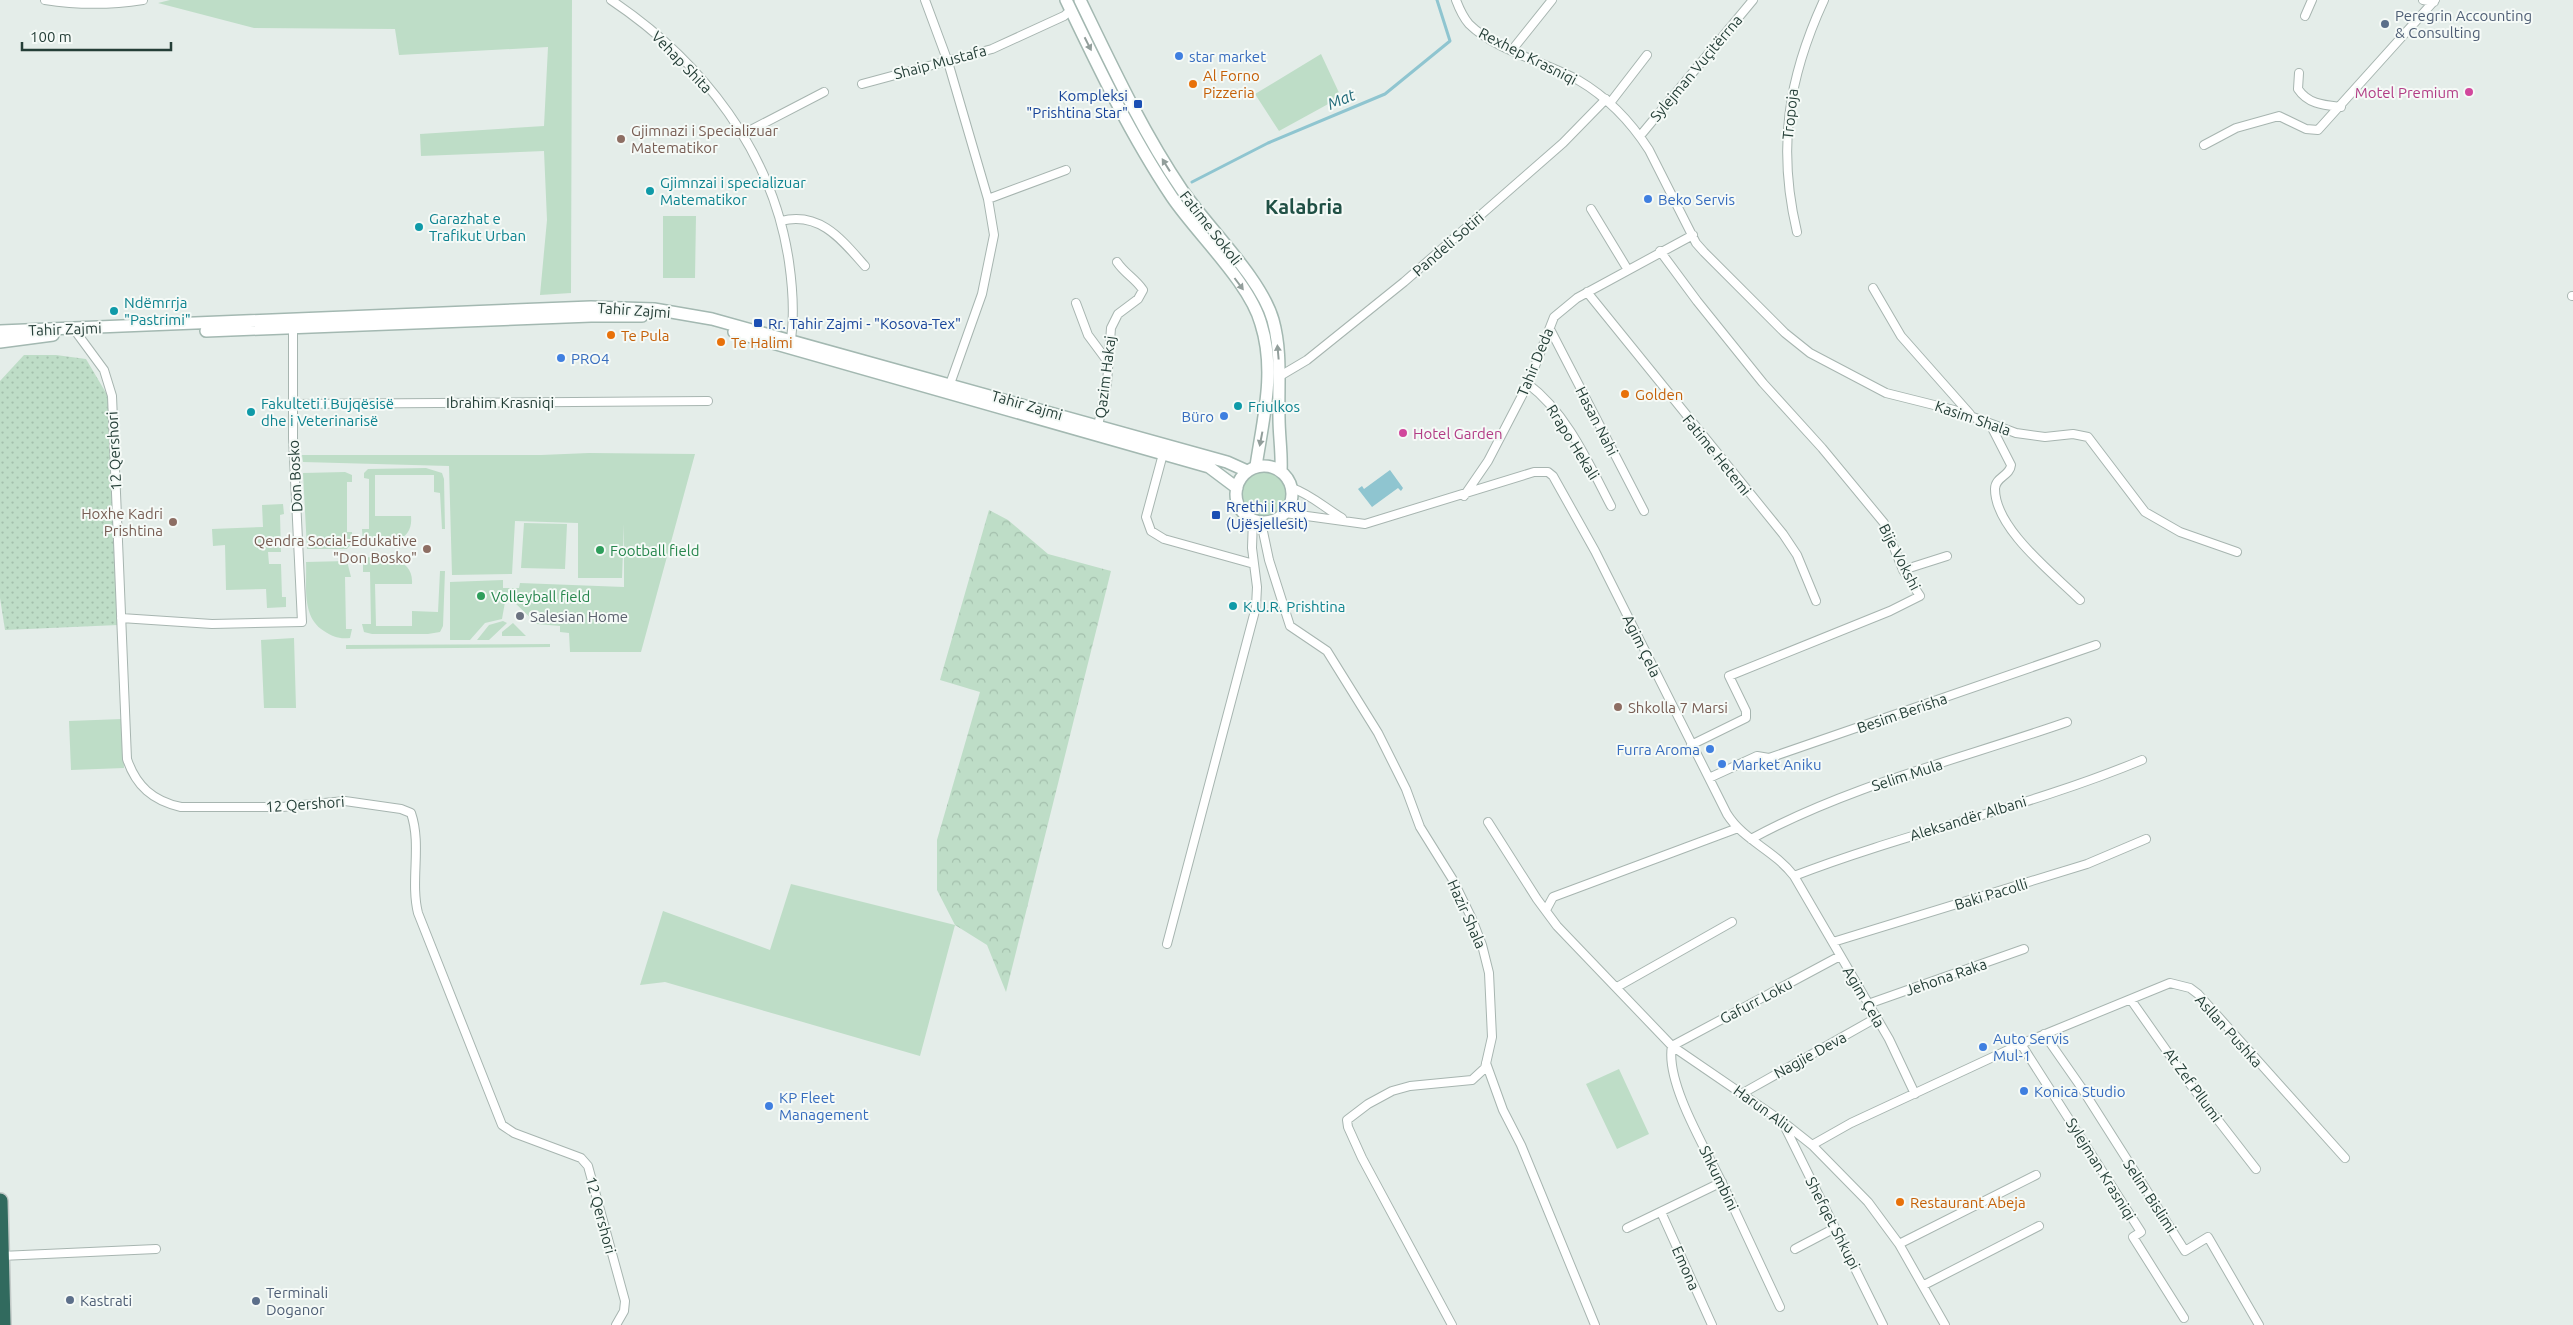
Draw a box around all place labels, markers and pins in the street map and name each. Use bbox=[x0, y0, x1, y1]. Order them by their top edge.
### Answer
place label: Peregrin Accounting & Consulting bbox=[2395, 7, 2532, 41]
marker: Peregrin Accounting & Consulting bbox=[2379, 18, 2391, 30]
place label: star market bbox=[1189, 48, 1266, 65]
marker: star market bbox=[1173, 50, 1185, 62]
place label: Al Forno Pizzeria bbox=[1203, 67, 1260, 101]
marker: Al Forno Pizzeria bbox=[1187, 78, 1199, 90]
place label: Motel Premium bbox=[2355, 84, 2459, 101]
marker: Motel Premium bbox=[2463, 86, 2475, 98]
place label: Kompleksi "Prishtina Star" bbox=[1026, 87, 1128, 121]
marker: Kompleksi "Prishtina Star" bbox=[1132, 98, 1144, 110]
place label: Gjimnazi i Specializuar Matematikor bbox=[631, 122, 779, 156]
marker: Gjimnazi i Specializuar Matematikor bbox=[615, 133, 627, 145]
place label: Gjimnzai i specializuar Matematikor bbox=[660, 174, 806, 208]
marker: Gjimnzai i specializuar Matematikor bbox=[644, 185, 656, 197]
place label: Beko Servis bbox=[1658, 191, 1735, 208]
marker: Beko Servis bbox=[1642, 193, 1654, 205]
place label: Garazhat e Trafikut Urban bbox=[429, 210, 526, 244]
marker: Garazhat e Trafikut Urban bbox=[413, 221, 425, 233]
place label: Ndëmrrja "Pastrimi" bbox=[124, 294, 191, 328]
marker: Ndëmrrja "Pastrimi" bbox=[108, 305, 120, 317]
place label: Rr. Tahir Zajmi - "Kosova-Tex" bbox=[768, 315, 961, 332]
marker: Rr. Tahir Zajmi - "Kosova-Tex" bbox=[752, 317, 764, 329]
place label: Te Pula bbox=[621, 327, 670, 344]
marker: Te Pula bbox=[605, 329, 617, 341]
place label: Te Halimi bbox=[731, 334, 793, 351]
marker: Te Halimi bbox=[715, 336, 727, 348]
place label: PRO4 bbox=[571, 350, 609, 367]
marker: PRO4 bbox=[555, 352, 567, 364]
place label: Golden bbox=[1635, 386, 1683, 403]
marker: Golden bbox=[1619, 388, 1631, 400]
place label: Fakulteti i Bujqësisë dhe i Veterinarisë bbox=[261, 395, 394, 429]
place label: Friulkos bbox=[1248, 398, 1300, 415]
marker: Friulkos bbox=[1232, 400, 1244, 412]
marker: Fakulteti i Bujqësisë dhe i Veterinarisë bbox=[245, 406, 257, 418]
place label: Büro bbox=[1181, 408, 1214, 425]
marker: Büro bbox=[1218, 410, 1230, 422]
place label: Hotel Garden bbox=[1413, 425, 1503, 442]
marker: Hotel Garden bbox=[1397, 427, 1409, 439]
place label: Rrethi i KRU (Ujësjellesit) bbox=[1226, 498, 1308, 532]
place label: Hoxhe Kadri Prishtina bbox=[81, 505, 163, 539]
marker: Rrethi i KRU (Ujësjellesit) bbox=[1210, 509, 1222, 521]
marker: Hoxhe Kadri Prishtina bbox=[167, 516, 179, 528]
place label: Qendra Social-Edukative "Don Bosko" bbox=[254, 532, 417, 566]
place label: Football field bbox=[610, 542, 699, 559]
marker: Qendra Social-Edukative "Don Bosko" bbox=[421, 543, 433, 555]
marker: Football field bbox=[594, 544, 606, 556]
place label: Volleyball field bbox=[491, 588, 590, 605]
marker: Volleyball field bbox=[475, 590, 487, 602]
place label: K.U.R. Prishtina bbox=[1243, 598, 1345, 615]
marker: K.U.R. Prishtina bbox=[1227, 600, 1239, 612]
place label: Salesian Home bbox=[530, 608, 628, 625]
marker: Salesian Home bbox=[514, 610, 526, 622]
place label: Shkolla 7 Marsi bbox=[1628, 699, 1728, 716]
marker: Shkolla 7 Marsi bbox=[1612, 701, 1624, 713]
place label: Furra Aroma bbox=[1616, 741, 1700, 758]
marker: Furra Aroma bbox=[1704, 743, 1716, 755]
place label: Market Aniku bbox=[1732, 756, 1821, 773]
marker: Market Aniku bbox=[1716, 758, 1728, 770]
place label: Auto Servis Mul-1 bbox=[1993, 1030, 2069, 1064]
marker: Auto Servis Mul-1 bbox=[1977, 1041, 1989, 1053]
place label: Konica Studio bbox=[2034, 1083, 2126, 1100]
marker: Konica Studio bbox=[2018, 1085, 2030, 1097]
place label: KP Fleet Management bbox=[779, 1089, 869, 1123]
marker: KP Fleet Management bbox=[763, 1100, 775, 1112]
place label: Restaurant Abeja bbox=[1910, 1194, 2026, 1211]
marker: Restaurant Abeja bbox=[1894, 1196, 1906, 1208]
place label: Terminali Doganor bbox=[266, 1284, 328, 1318]
place label: Kastrati bbox=[80, 1292, 132, 1309]
marker: Kastrati bbox=[64, 1294, 76, 1306]
marker: Terminali Doganor bbox=[250, 1295, 262, 1307]

